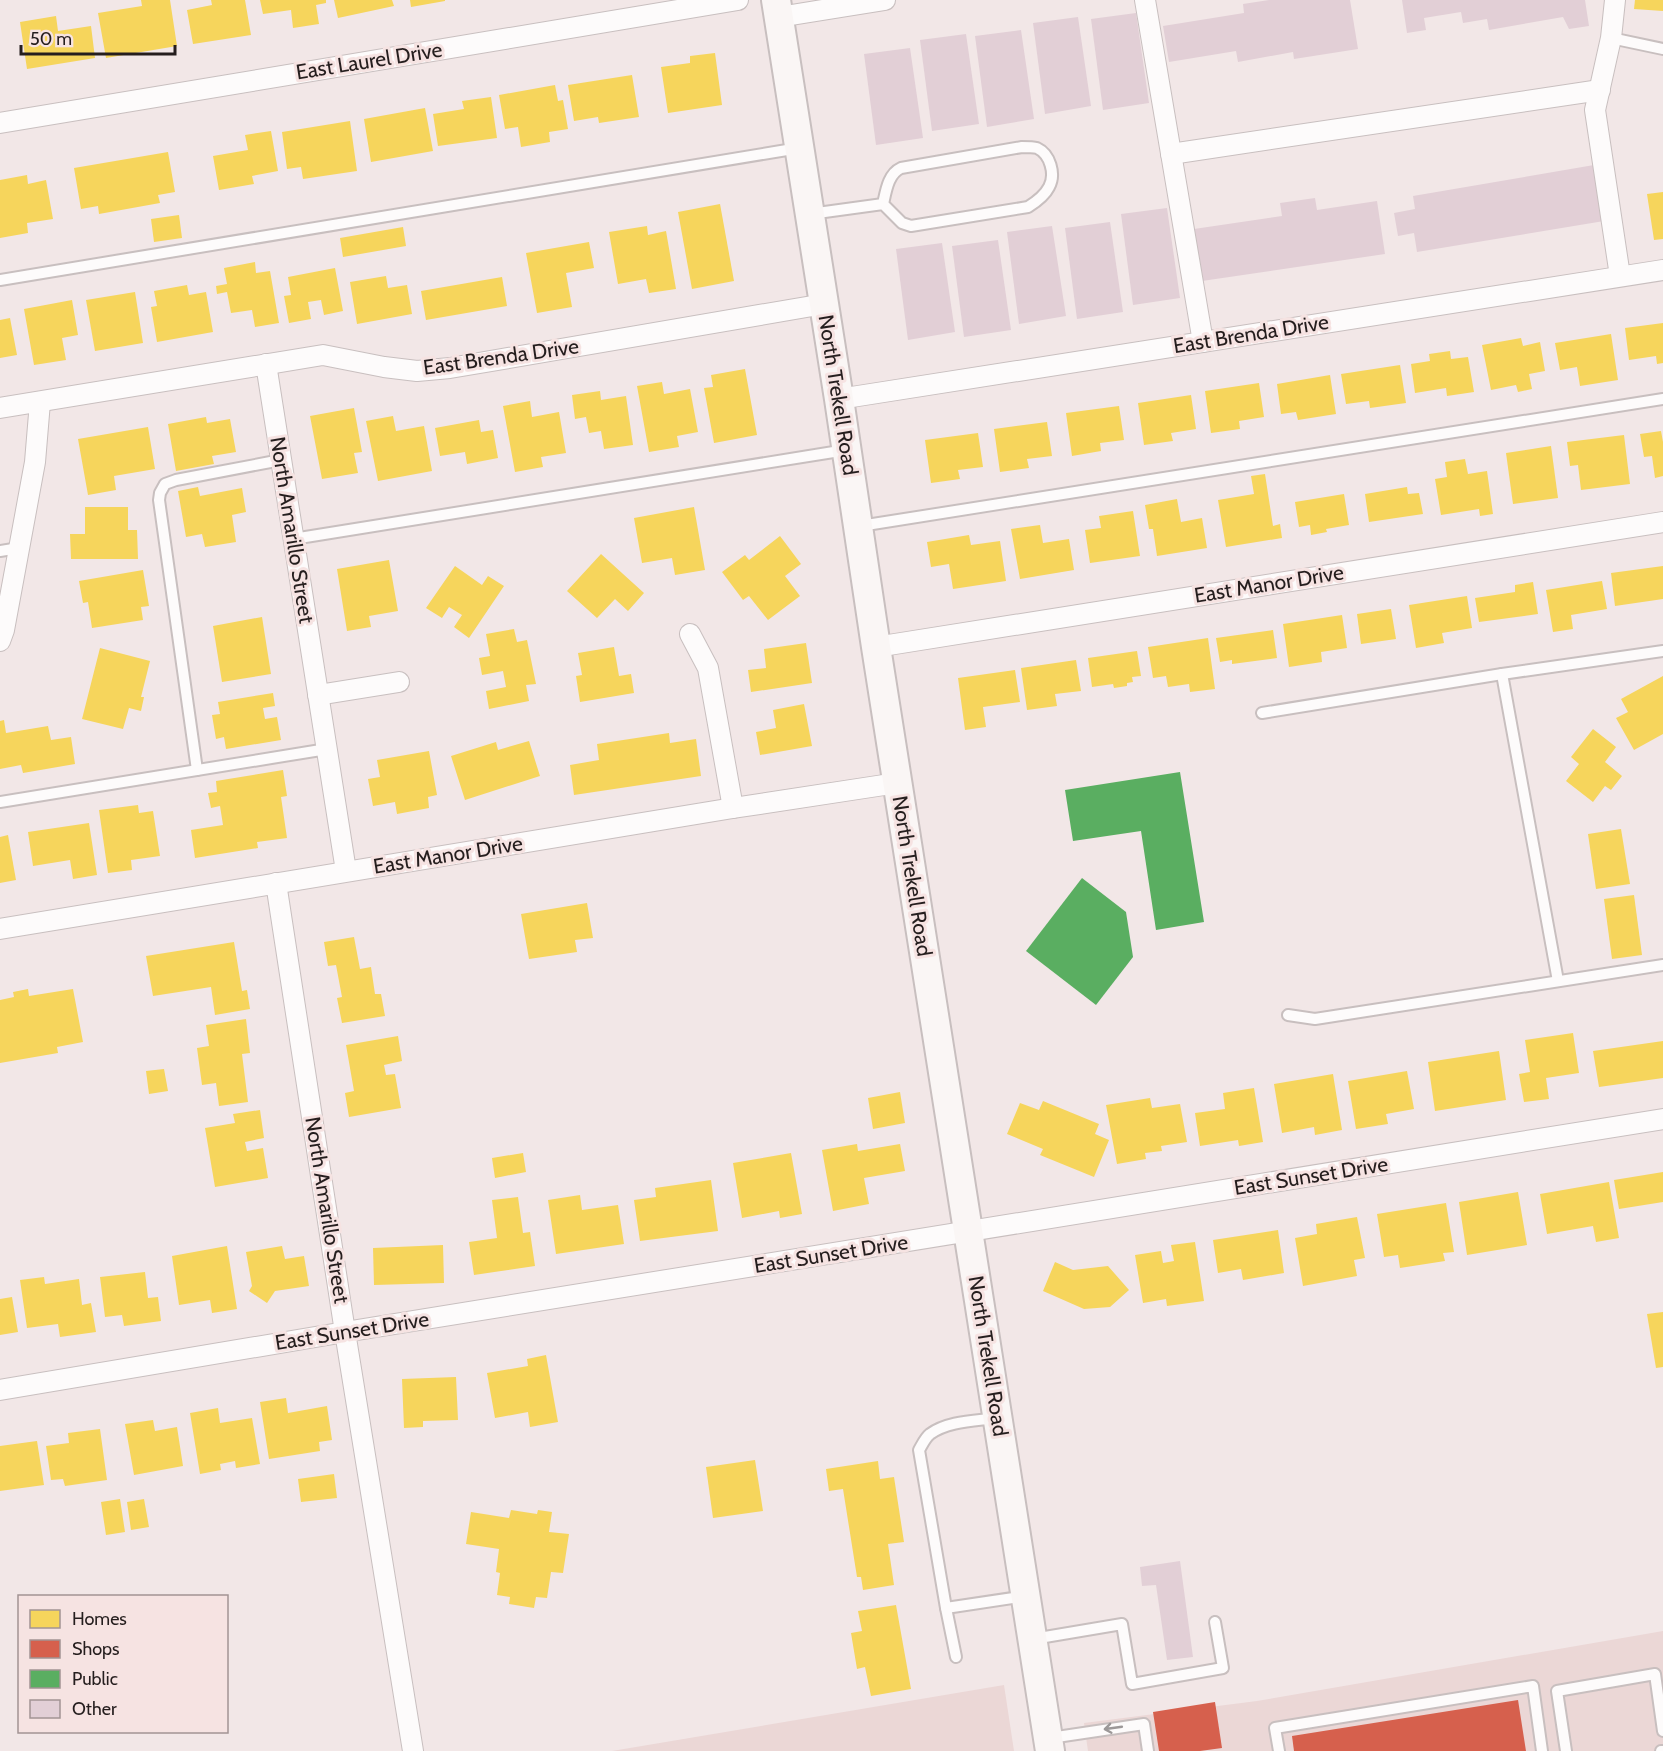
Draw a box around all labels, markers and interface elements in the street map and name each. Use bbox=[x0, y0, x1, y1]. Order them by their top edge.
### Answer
scale bar bbox=[21, 18, 176, 56]
text: 50 m bbox=[30, 28, 72, 50]
street label: East Laurel Drive bbox=[294, 37, 444, 84]
street label: East Brenda Drive bbox=[1171, 309, 1331, 358]
street label: North Trekell Road bbox=[813, 313, 864, 477]
street label: East Brenda Drive bbox=[421, 333, 581, 380]
street label: North Amarillo Street bbox=[265, 435, 320, 625]
street label: East Manor Drive bbox=[1192, 559, 1346, 608]
street label: North Trekell Road bbox=[887, 794, 938, 958]
street label: East Manor Drive bbox=[371, 830, 525, 879]
street label: North Amarillo Street bbox=[300, 1115, 355, 1305]
street label: East Sunset Drive bbox=[1232, 1151, 1390, 1200]
street label: East Sunset Drive bbox=[752, 1229, 910, 1278]
street label: North Trekell Road bbox=[963, 1274, 1014, 1438]
street label: East Sunset Drive bbox=[273, 1306, 431, 1355]
legend bbox=[18, 1595, 228, 1733]
text: Homes bbox=[72, 1608, 127, 1630]
text: Shops bbox=[72, 1638, 120, 1660]
text: Public bbox=[72, 1668, 118, 1690]
text: Other bbox=[72, 1698, 117, 1720]
one-way arrow bbox=[1104, 1723, 1123, 1734]

